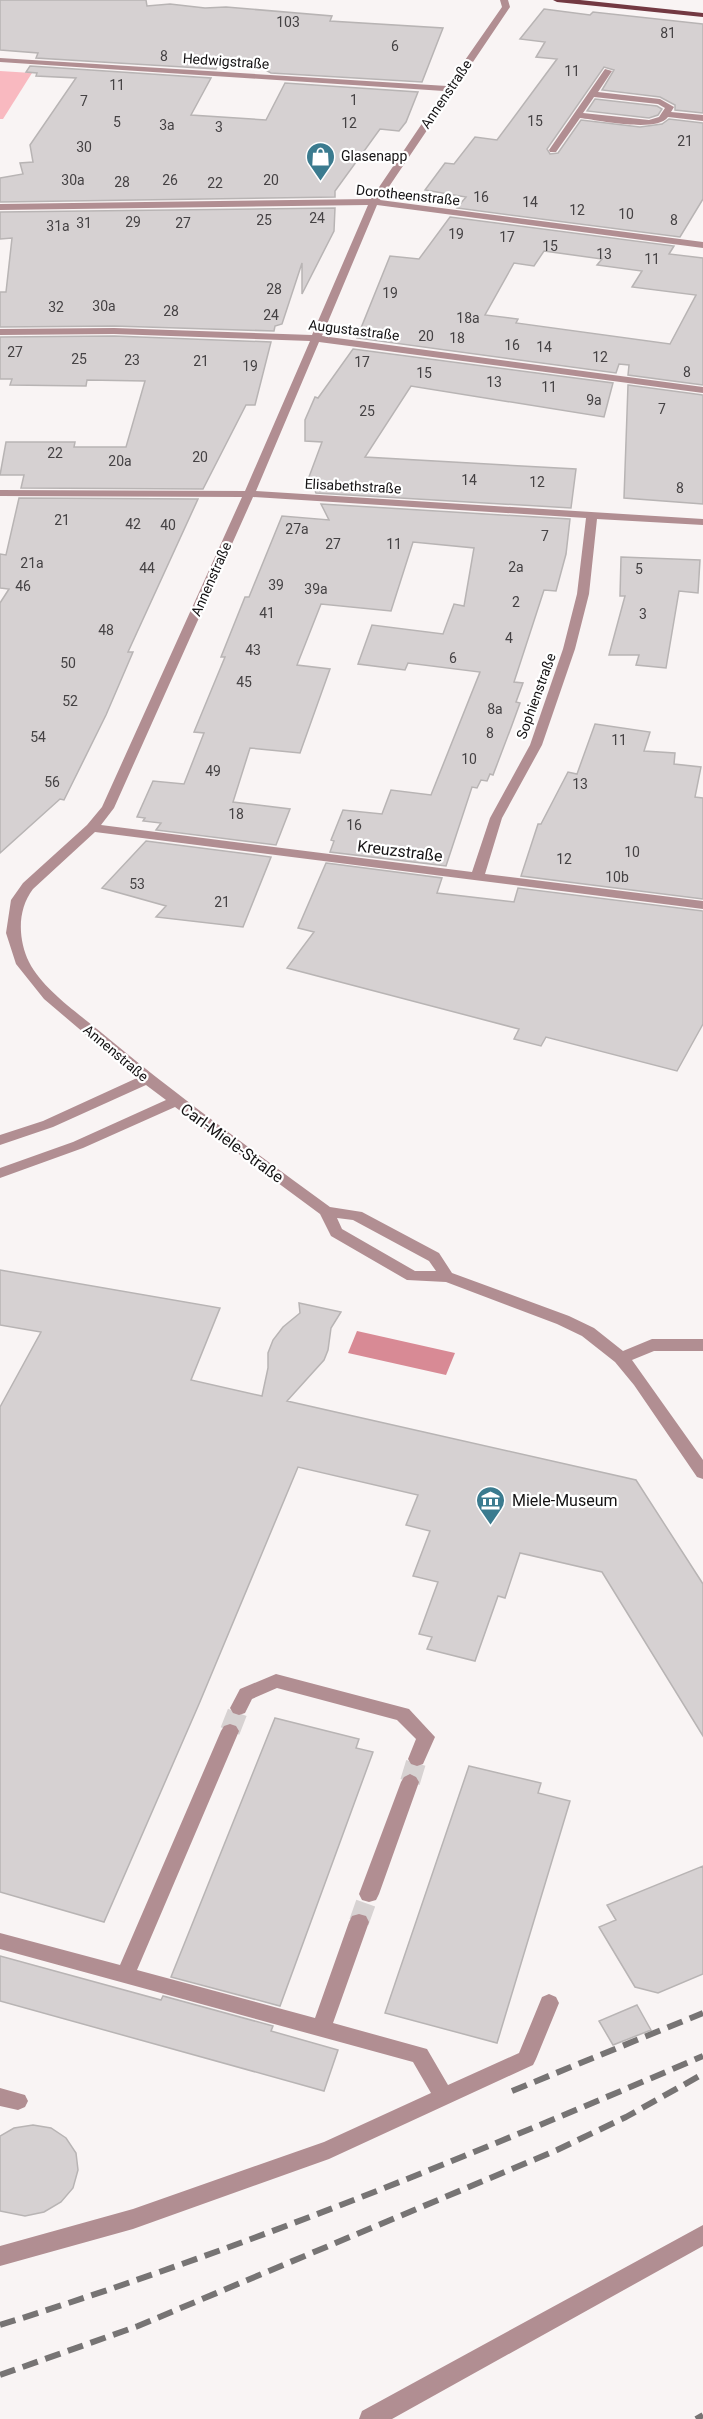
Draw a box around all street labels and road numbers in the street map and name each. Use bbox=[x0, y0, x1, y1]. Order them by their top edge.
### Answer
street label: Hedwigstraße bbox=[182, 50, 270, 72]
street label: Annenstraße bbox=[417, 57, 475, 131]
street label: Dorotheenstraße bbox=[355, 182, 461, 208]
street label: Augustastraße bbox=[308, 316, 400, 344]
street label: Elisabethstraße bbox=[304, 475, 402, 497]
street label: Annenstraße bbox=[188, 539, 234, 619]
street label: Sophienstraße bbox=[513, 651, 559, 741]
street label: Kreuzstraße bbox=[356, 836, 444, 866]
street label: Annenstraße bbox=[80, 1021, 152, 1085]
street label: Carl-Miele-Straße bbox=[177, 1099, 287, 1187]

